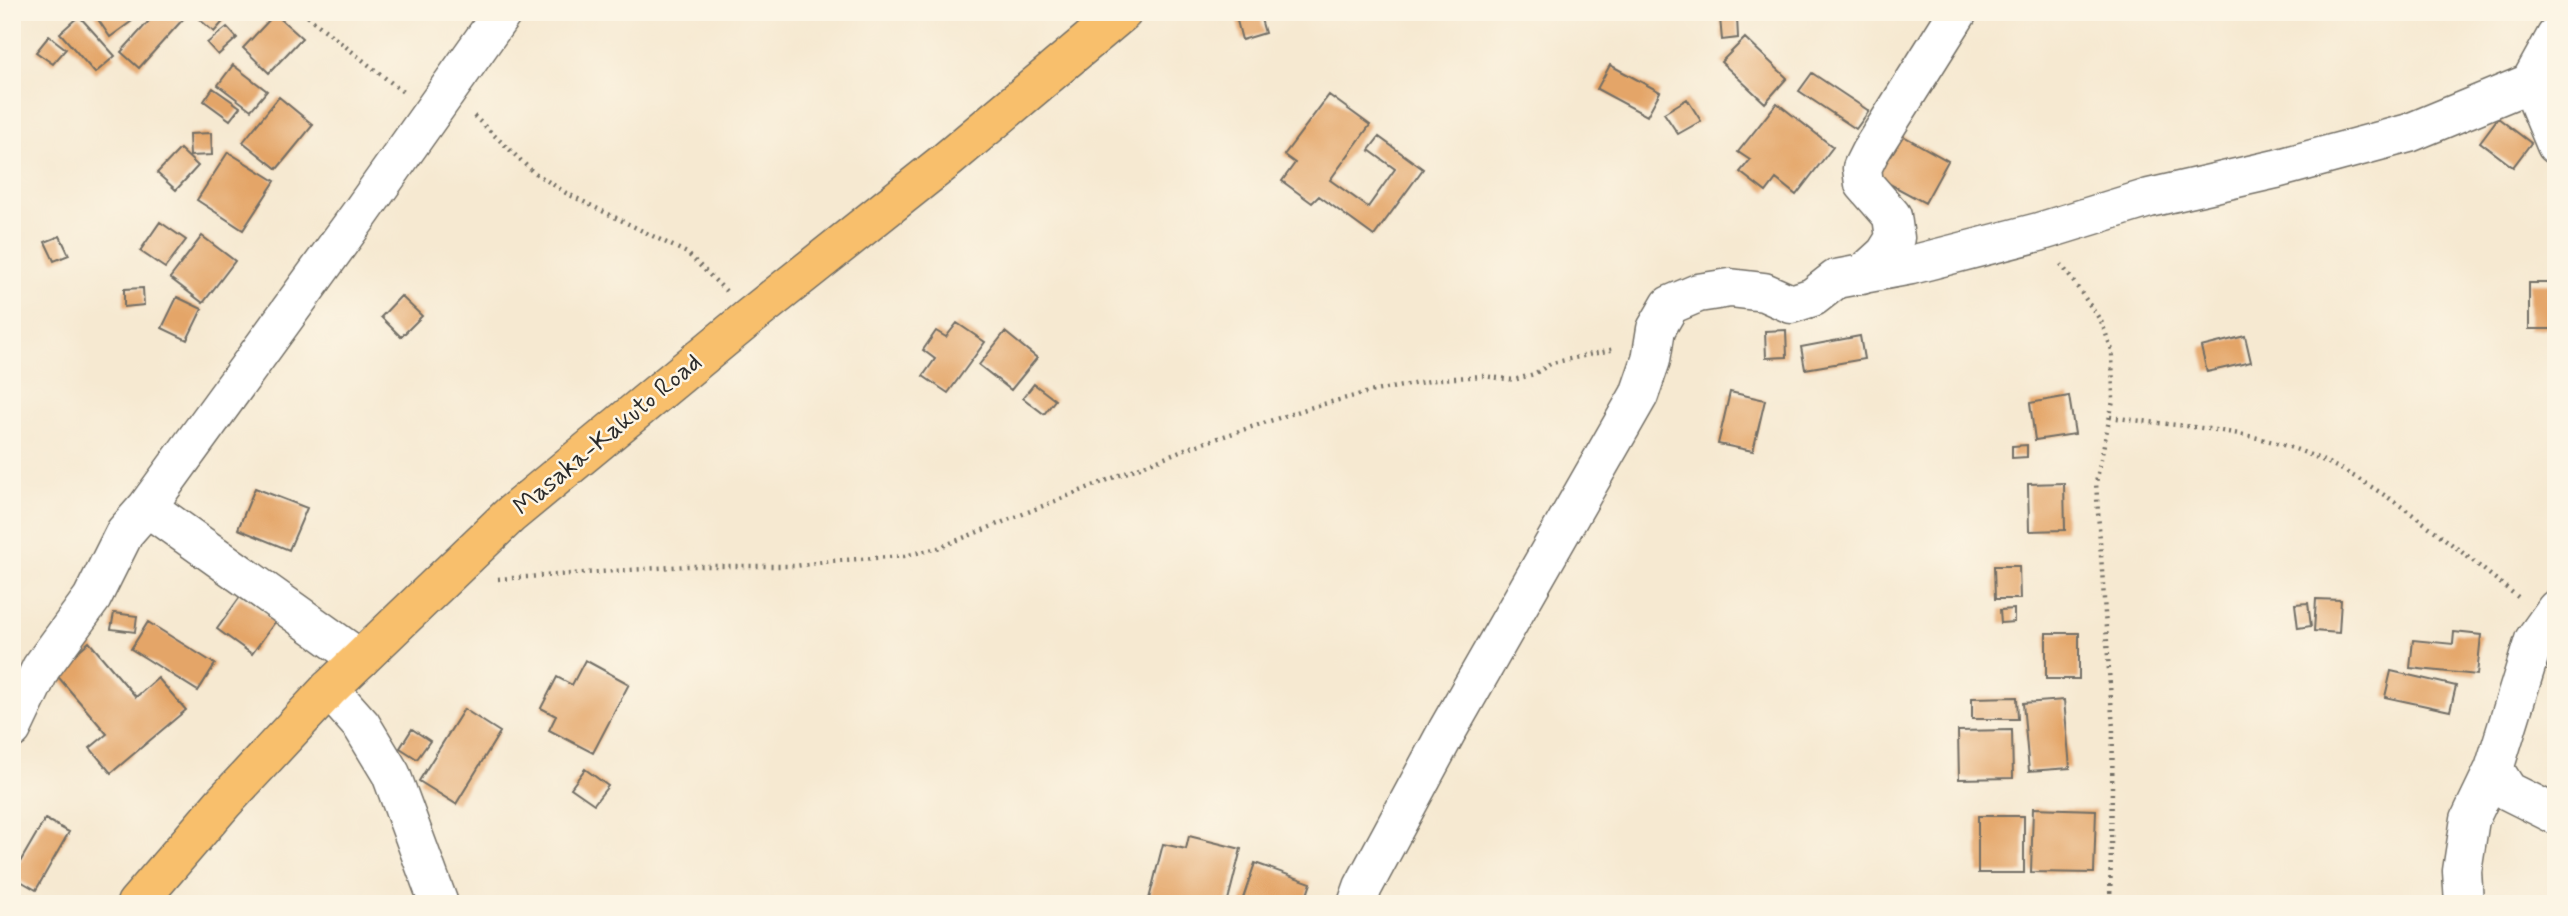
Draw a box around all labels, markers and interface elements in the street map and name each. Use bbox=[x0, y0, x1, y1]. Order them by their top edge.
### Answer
street label: Masaka-Kakuto Road bbox=[507, 346, 709, 524]

